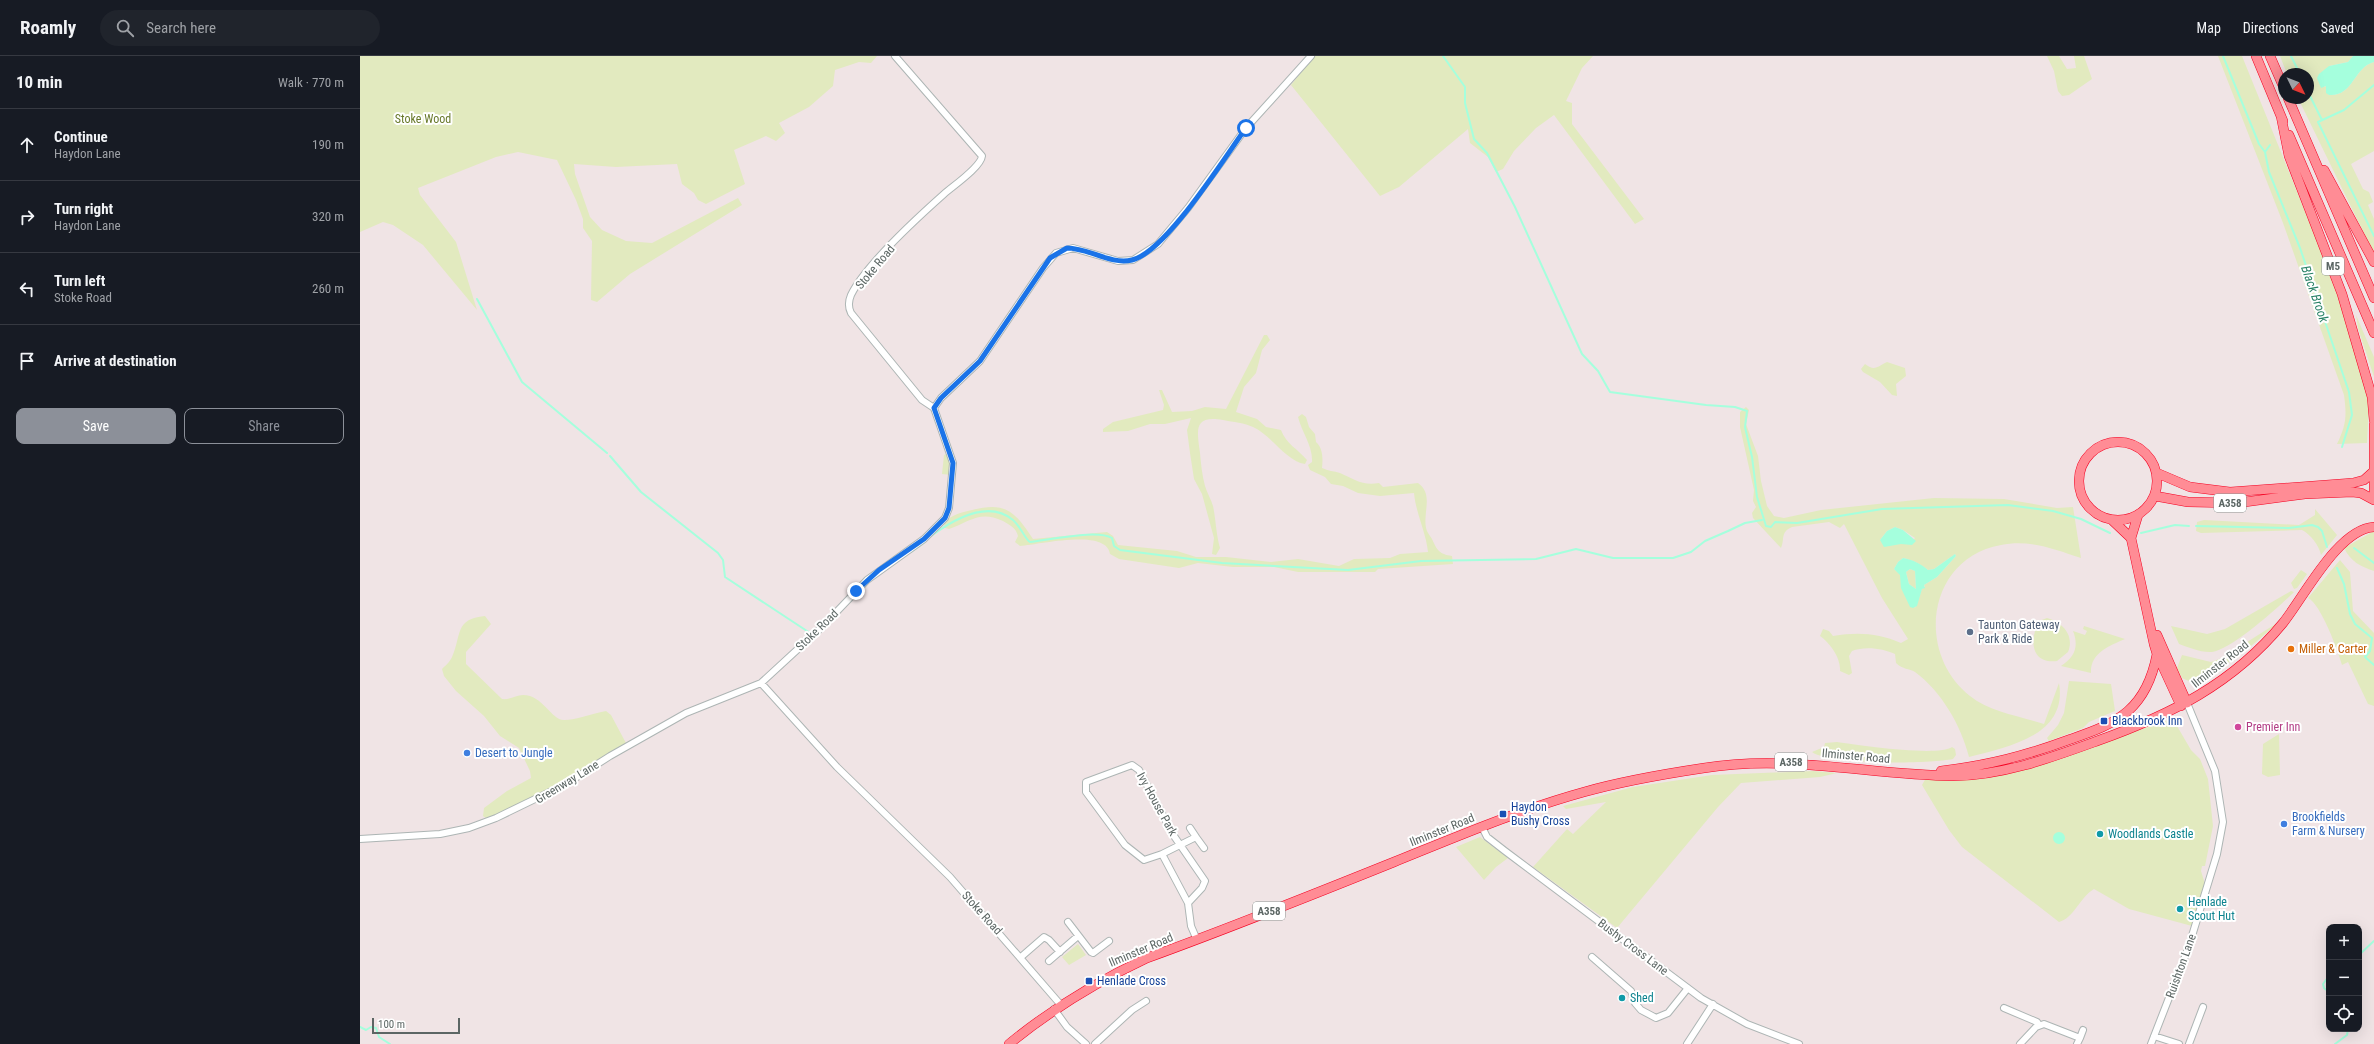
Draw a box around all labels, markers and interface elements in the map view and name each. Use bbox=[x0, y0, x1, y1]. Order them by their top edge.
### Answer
search box bbox=[100, 10, 380, 46]
text: Roamly bbox=[20, 16, 76, 39]
icon: search bbox=[114, 17, 136, 39]
text: Search here bbox=[146, 19, 216, 37]
text: Map bbox=[2197, 20, 2221, 36]
text: Directions bbox=[2243, 20, 2299, 36]
text: Saved bbox=[2321, 20, 2354, 36]
north arrow bbox=[2278, 68, 2314, 104]
text: 10 min bbox=[16, 72, 62, 92]
text: Walk · 770 m bbox=[278, 75, 344, 90]
park label: Stoke Wood bbox=[395, 112, 451, 126]
route start bbox=[1237, 119, 1255, 137]
text: Continue bbox=[54, 128, 108, 146]
icon: ahead bbox=[16, 134, 38, 156]
text: 190 m bbox=[312, 137, 344, 152]
text: Haydon Lane bbox=[54, 146, 121, 161]
text: Turn right bbox=[54, 200, 113, 218]
icon: right bbox=[16, 206, 38, 228]
text: 320 m bbox=[312, 209, 344, 224]
text: Haydon Lane bbox=[54, 218, 121, 233]
street label: Stoke Road bbox=[852, 242, 898, 292]
road number: M5 bbox=[2322, 257, 2344, 275]
water label: Black Brook bbox=[2298, 264, 2332, 325]
text: Turn left bbox=[54, 272, 105, 290]
icon: left bbox=[16, 278, 38, 300]
text: 260 m bbox=[312, 281, 344, 296]
text: Stoke Road bbox=[54, 290, 112, 305]
icon: arrive bbox=[16, 350, 38, 372]
text: Arrive at destination bbox=[54, 352, 177, 370]
button: Save bbox=[16, 408, 176, 444]
button: Share bbox=[184, 408, 344, 444]
road number: A358 bbox=[2214, 494, 2246, 512]
route end bbox=[847, 582, 865, 600]
street label: Stoke Road bbox=[793, 606, 841, 654]
place label: Taunton Gateway Park & Ride bbox=[1978, 618, 2059, 646]
marker: Taunton Gateway Park & Ride bbox=[1965, 627, 1975, 637]
street label: Ilminster Road bbox=[2189, 637, 2251, 691]
place label: Miller & Carter bbox=[2299, 642, 2367, 656]
marker: Miller & Carter bbox=[2286, 644, 2296, 654]
place label: Blackbrook Inn bbox=[2112, 714, 2182, 728]
marker: Blackbrook Inn bbox=[2099, 716, 2109, 726]
place label: Premier Inn bbox=[2246, 720, 2300, 734]
marker: Premier Inn bbox=[2233, 722, 2243, 732]
place label: Desert to Jungle bbox=[475, 746, 553, 760]
street label: Ilminster Road bbox=[1821, 746, 1891, 766]
marker: Desert to Jungle bbox=[462, 748, 472, 758]
road number: A358 bbox=[1775, 753, 1807, 771]
street label: Greenway Lane bbox=[533, 757, 602, 806]
street label: Ivy House Park bbox=[1134, 770, 1180, 839]
place label: Haydon Bushy Cross bbox=[1511, 800, 1570, 828]
marker: Haydon Bushy Cross bbox=[1498, 809, 1508, 819]
place label: Brookfields Farm & Nursery bbox=[2292, 810, 2365, 838]
street label: Ilminster Road bbox=[1408, 811, 1476, 849]
marker: Brookfields Farm & Nursery bbox=[2279, 819, 2289, 829]
place label: Woodlands Castle bbox=[2108, 827, 2194, 841]
marker: Woodlands Castle bbox=[2095, 829, 2105, 839]
street label: Stoke Road bbox=[959, 888, 1005, 938]
place label: Henlade Scout Hut bbox=[2188, 895, 2235, 923]
road number: A358 bbox=[1253, 902, 1285, 920]
marker: Henlade Scout Hut bbox=[2175, 904, 2185, 914]
street label: Bushy Cross Lane bbox=[1595, 916, 1671, 978]
map controls bbox=[2326, 924, 2362, 1032]
button: + bbox=[2326, 924, 2362, 960]
street label: Ilminster Road bbox=[1107, 930, 1175, 970]
street label: Ruishton Lane bbox=[2163, 932, 2199, 1000]
button: − bbox=[2326, 960, 2362, 996]
place label: Henlade Cross bbox=[1097, 974, 1166, 988]
marker: Henlade Cross bbox=[1084, 976, 1094, 986]
place label: Shed bbox=[1630, 991, 1654, 1005]
marker: Shed bbox=[1617, 993, 1627, 1003]
button: locate bbox=[2326, 996, 2362, 1032]
scale bar bbox=[372, 1016, 460, 1035]
text: 100 m bbox=[378, 1018, 405, 1031]

